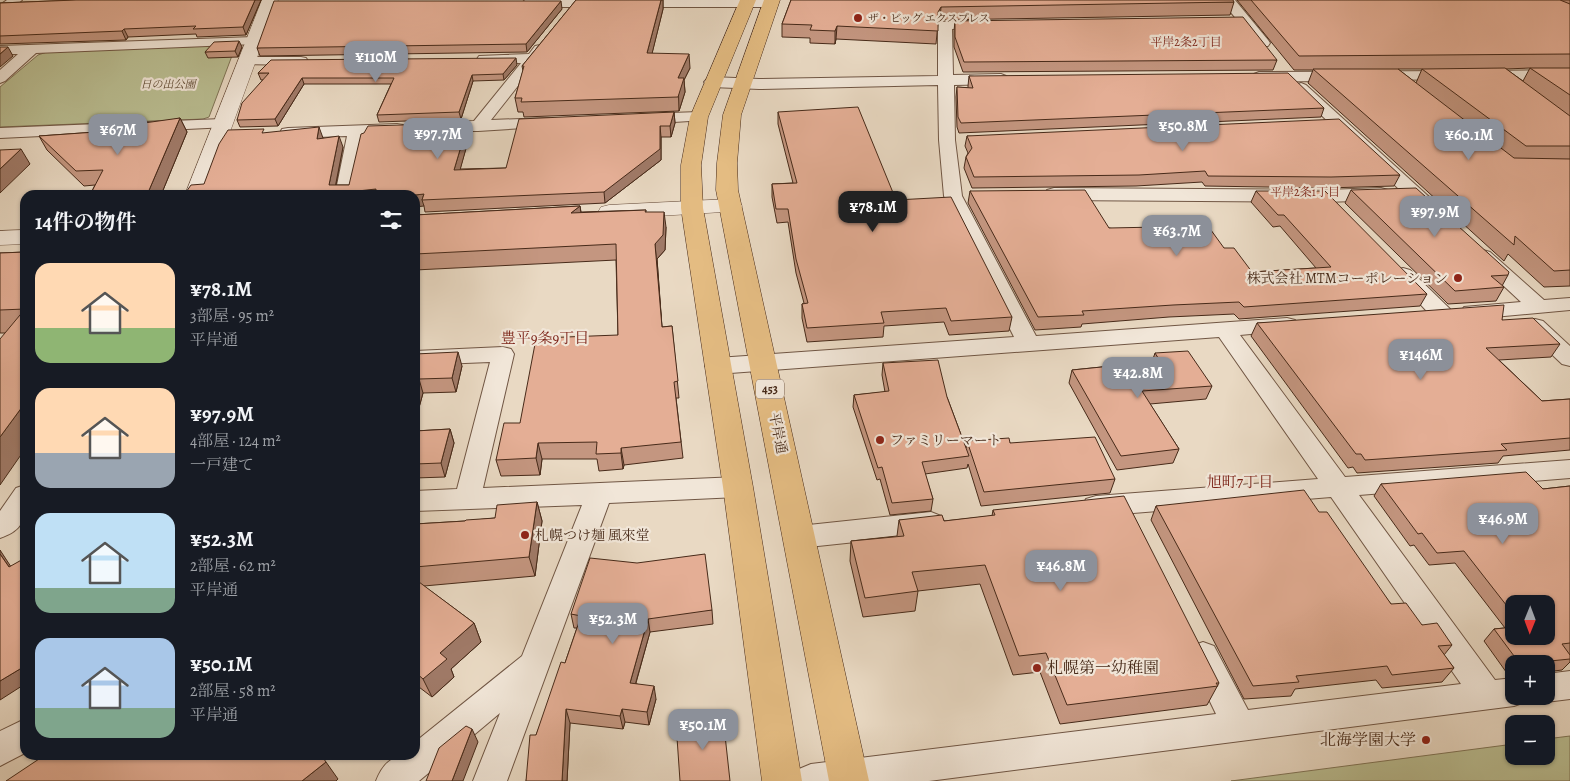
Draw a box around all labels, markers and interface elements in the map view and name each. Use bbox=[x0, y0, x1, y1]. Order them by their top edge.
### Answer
place label: ザ・ビッグ エクスプレス bbox=[868, 11, 990, 26]
marker: ザ・ビッグ エクスプレス bbox=[852, 12, 864, 24]
district label: 平岸2条2丁目 bbox=[1150, 34, 1222, 50]
pin: ¥110M bbox=[341, 41, 411, 83]
text: ¥110M bbox=[355, 46, 397, 68]
park label: 日の出公園 bbox=[141, 77, 197, 92]
pin: ¥50.8M bbox=[1142, 110, 1224, 152]
pin: ¥67M bbox=[88, 114, 148, 156]
text: ¥50.8M bbox=[1158, 115, 1208, 137]
pin: ¥97.7M bbox=[397, 118, 479, 160]
text: ¥67M bbox=[100, 119, 136, 141]
pin: ¥60.1M bbox=[1428, 119, 1510, 161]
text: ¥97.7M bbox=[414, 123, 462, 145]
text: ¥60.1M bbox=[1445, 124, 1493, 146]
district label: 平岸2条1丁目 bbox=[1270, 184, 1340, 200]
pin: ¥78.1M bbox=[832, 190, 914, 233]
text: ¥78.1M bbox=[849, 196, 897, 218]
pin: ¥97.9M bbox=[1394, 196, 1476, 238]
text: ¥97.9M bbox=[1411, 201, 1459, 223]
icon: filters bbox=[377, 206, 405, 234]
text: 14件の物件 bbox=[35, 208, 136, 236]
pin: ¥63.7M bbox=[1136, 214, 1218, 257]
text: ¥63.7M bbox=[1153, 220, 1201, 242]
place label: 株式会社 MTMコーポレーション bbox=[1247, 269, 1448, 288]
marker: 株式会社 MTMコーポレーション bbox=[1452, 272, 1464, 284]
text: ¥78.1M bbox=[190, 275, 252, 303]
icon: home bbox=[75, 283, 135, 343]
text: 3部屋 · 95 m² bbox=[190, 305, 274, 327]
district label: 豊平9条9丁目 bbox=[501, 328, 589, 348]
text: 平岸通 bbox=[190, 329, 238, 351]
pin: ¥146M bbox=[1386, 338, 1456, 381]
text: ¥146M bbox=[1399, 344, 1443, 366]
pin: ¥42.8M bbox=[1097, 356, 1179, 399]
text: ¥42.8M bbox=[1113, 362, 1163, 384]
road number: 453 bbox=[756, 379, 784, 398]
text: ¥97.9M bbox=[190, 400, 254, 428]
icon: home bbox=[75, 408, 135, 468]
street label: 平岸通 bbox=[765, 411, 791, 455]
text: 4部屋 · 124 m² bbox=[190, 430, 281, 452]
place label: ファミリーマート bbox=[890, 431, 1002, 450]
marker: ファミリーマート bbox=[874, 434, 886, 446]
text: 一戸建て bbox=[190, 454, 254, 476]
district label: 旭町7丁目 bbox=[1207, 472, 1273, 492]
pin: ¥46.9M bbox=[1462, 502, 1544, 545]
text: ¥46.9M bbox=[1478, 508, 1528, 530]
text: ¥52.3M bbox=[190, 525, 254, 553]
place label: 札幌つけ麺 風來堂 bbox=[535, 526, 650, 545]
marker: 札幌つけ麺 風來堂 bbox=[519, 529, 531, 541]
icon: home bbox=[75, 533, 135, 593]
pin: ¥46.8M bbox=[1020, 550, 1102, 592]
text: 2部屋 · 62 m² bbox=[190, 555, 276, 577]
text: ¥46.8M bbox=[1036, 555, 1086, 577]
text: 平岸通 bbox=[190, 579, 238, 601]
north arrow bbox=[1505, 595, 1555, 645]
map controls bbox=[1505, 595, 1555, 765]
pin: ¥52.3M bbox=[572, 602, 654, 645]
text: ¥52.3M bbox=[589, 608, 637, 630]
text: ¥50.1M bbox=[190, 650, 253, 678]
button: + bbox=[1505, 655, 1555, 705]
place label: 札幌第一幼稚園 bbox=[1047, 657, 1159, 679]
icon: home bbox=[75, 658, 135, 718]
marker: 札幌第一幼稚園 bbox=[1031, 662, 1043, 674]
text: 2部屋 · 58 m² bbox=[190, 680, 276, 702]
text: 平岸通 bbox=[190, 704, 238, 726]
pin: ¥50.1M bbox=[662, 708, 744, 751]
text: ¥50.1M bbox=[679, 714, 727, 736]
button: − bbox=[1505, 715, 1555, 765]
place label: 北海学園大学 bbox=[1320, 729, 1416, 751]
marker: 北海学園大学 bbox=[1420, 734, 1432, 746]

